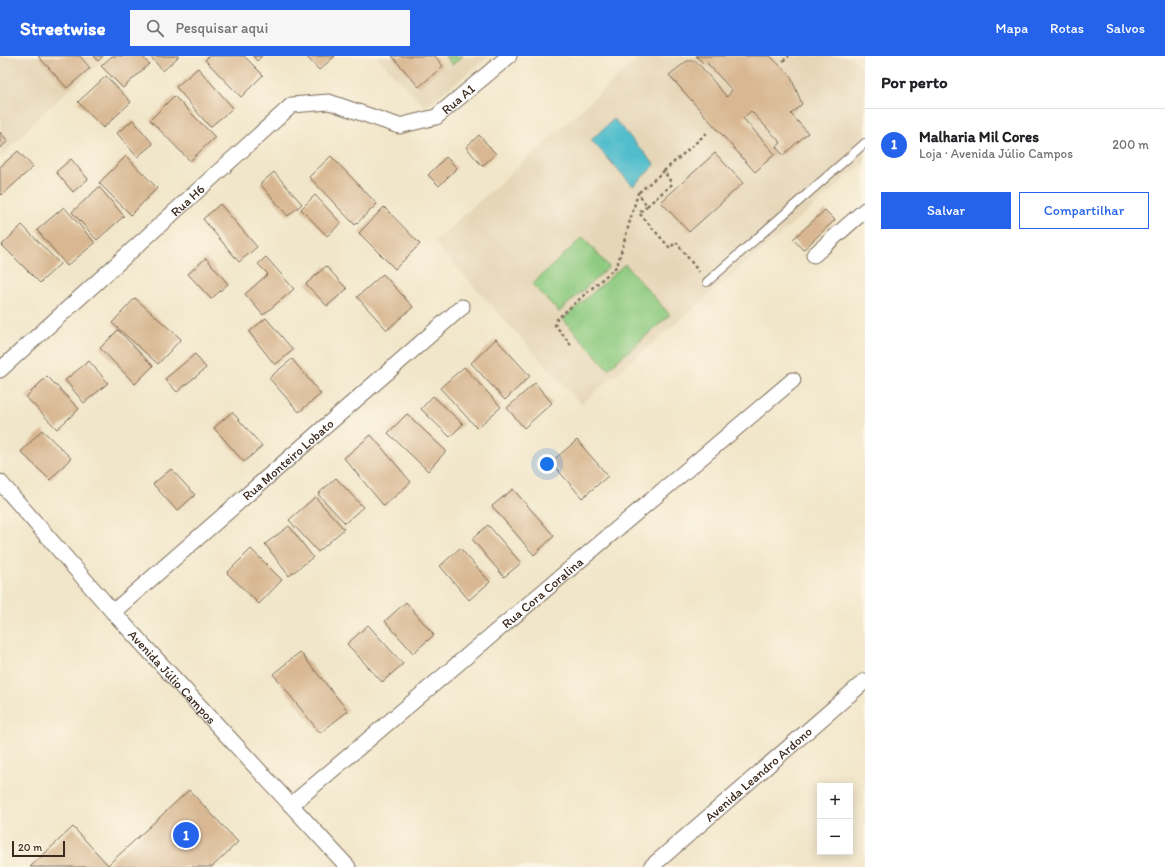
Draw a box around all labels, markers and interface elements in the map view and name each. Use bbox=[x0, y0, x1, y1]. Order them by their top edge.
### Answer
search box bbox=[130, 10, 410, 46]
text: Streetwise bbox=[20, 17, 106, 40]
icon: search bbox=[144, 17, 166, 39]
text: Pesquisar aqui bbox=[176, 19, 268, 37]
text: Mapa bbox=[996, 20, 1028, 37]
text: Rotas bbox=[1050, 20, 1084, 37]
text: Salvos bbox=[1106, 20, 1145, 37]
text: Por perto bbox=[881, 72, 948, 92]
street label: Rua A1 bbox=[438, 81, 478, 117]
text: Malharia Mil Cores bbox=[919, 128, 1039, 146]
text: 1 bbox=[891, 137, 897, 152]
text: 200 m bbox=[1112, 137, 1149, 152]
text: Loja · Avenida Júlio Campos bbox=[919, 146, 1073, 161]
street label: Rua H6 bbox=[168, 181, 208, 219]
button: Salvar bbox=[881, 192, 1011, 229]
button: Compartilhar bbox=[1019, 192, 1149, 229]
street label: Rua Monteiro Lobato bbox=[239, 416, 337, 503]
your location bbox=[537, 454, 557, 474]
street label: Rua Cora Coralina bbox=[499, 554, 587, 631]
street label: Avenida Júlio Campos bbox=[125, 627, 219, 727]
street label: Avenida Leandro Ardono bbox=[702, 723, 815, 825]
map controls bbox=[817, 783, 853, 855]
button: + bbox=[817, 783, 853, 819]
button: − bbox=[817, 819, 853, 855]
pin: 1 bbox=[173, 820, 199, 850]
scale bar bbox=[12, 839, 65, 858]
text: 20 m bbox=[18, 841, 42, 854]

